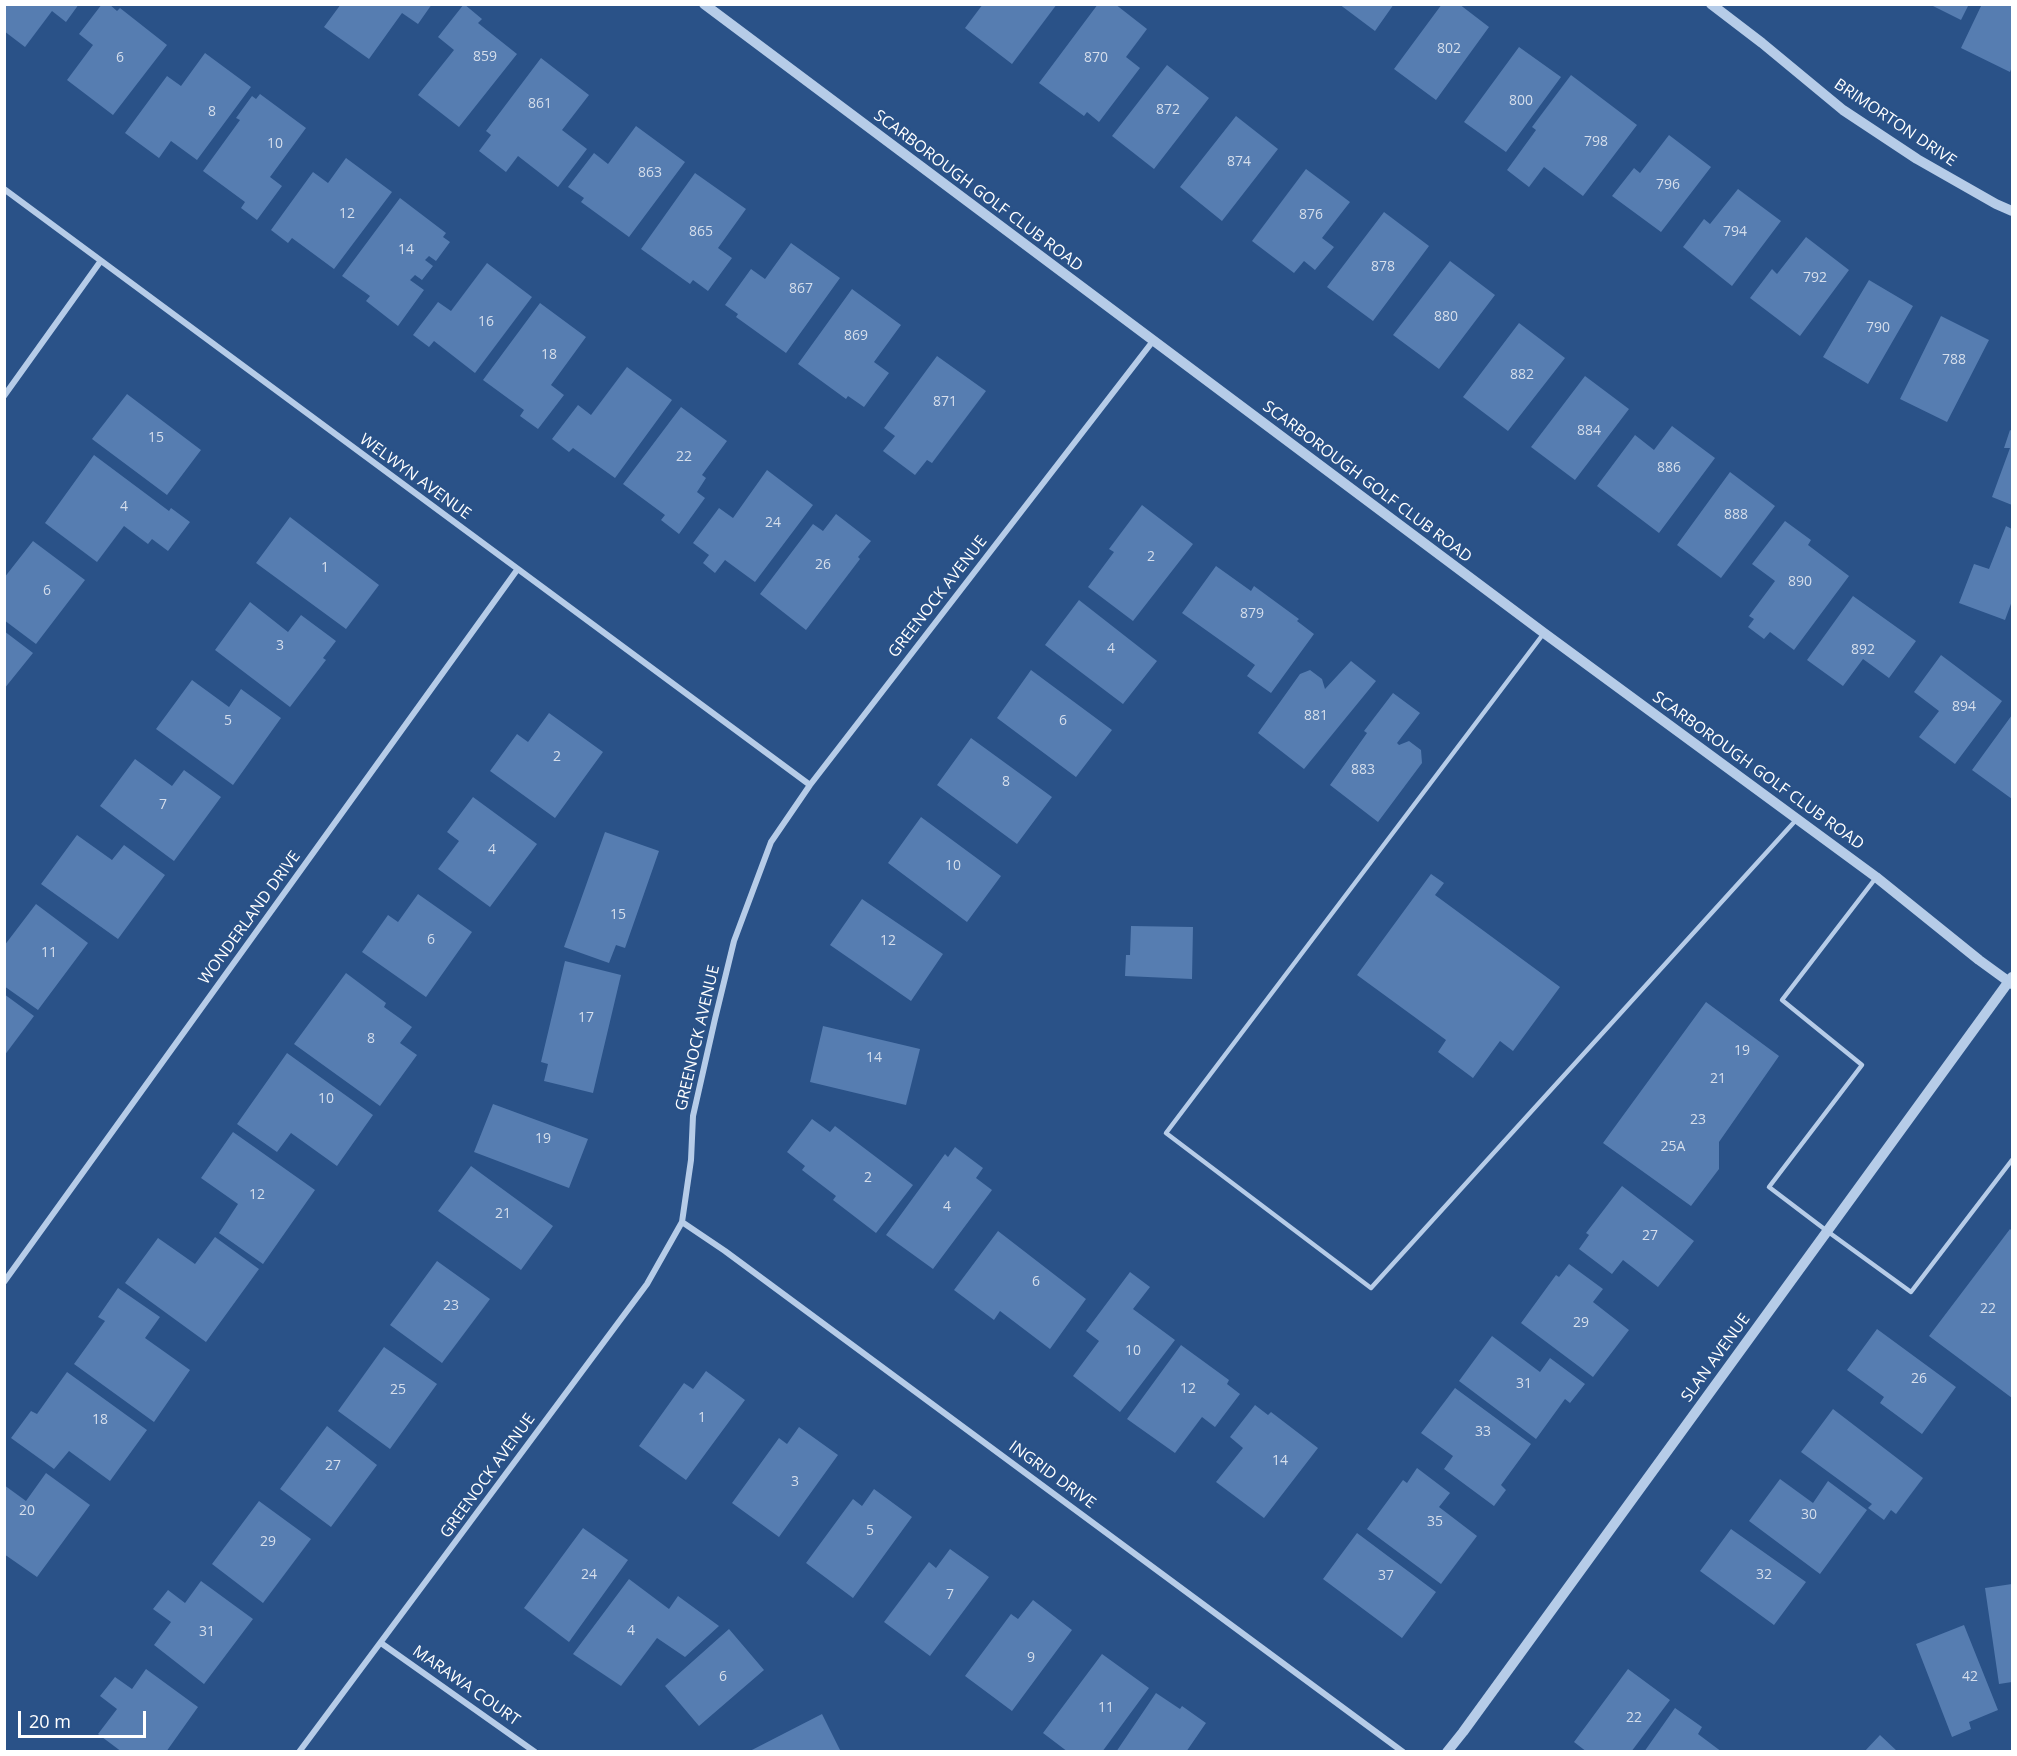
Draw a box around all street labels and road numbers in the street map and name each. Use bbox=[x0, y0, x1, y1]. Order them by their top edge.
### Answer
street label: BRIMORTON DRIVE bbox=[1830, 75, 1960, 171]
street label: SCARBOROUGH GOLF CLUB ROAD bbox=[870, 106, 1086, 276]
street label: SCARBOROUGH GOLF CLUB ROAD bbox=[1259, 397, 1475, 567]
street label: WELWYN AVENUE bbox=[356, 430, 474, 524]
street label: GREENOCK AVENUE bbox=[885, 532, 991, 662]
street label: SCARBOROUGH GOLF CLUB ROAD bbox=[1649, 688, 1867, 854]
street label: WONDERLAND DRIVE bbox=[195, 848, 305, 988]
street label: GREENOCK AVENUE bbox=[672, 963, 724, 1113]
street label: SLAN AVENUE bbox=[1677, 1310, 1755, 1406]
street label: GREENOCK AVENUE bbox=[436, 1410, 540, 1542]
street label: INGRID DRIVE bbox=[1005, 1437, 1099, 1513]
street label: MARAWA COURT bbox=[409, 1642, 523, 1730]

